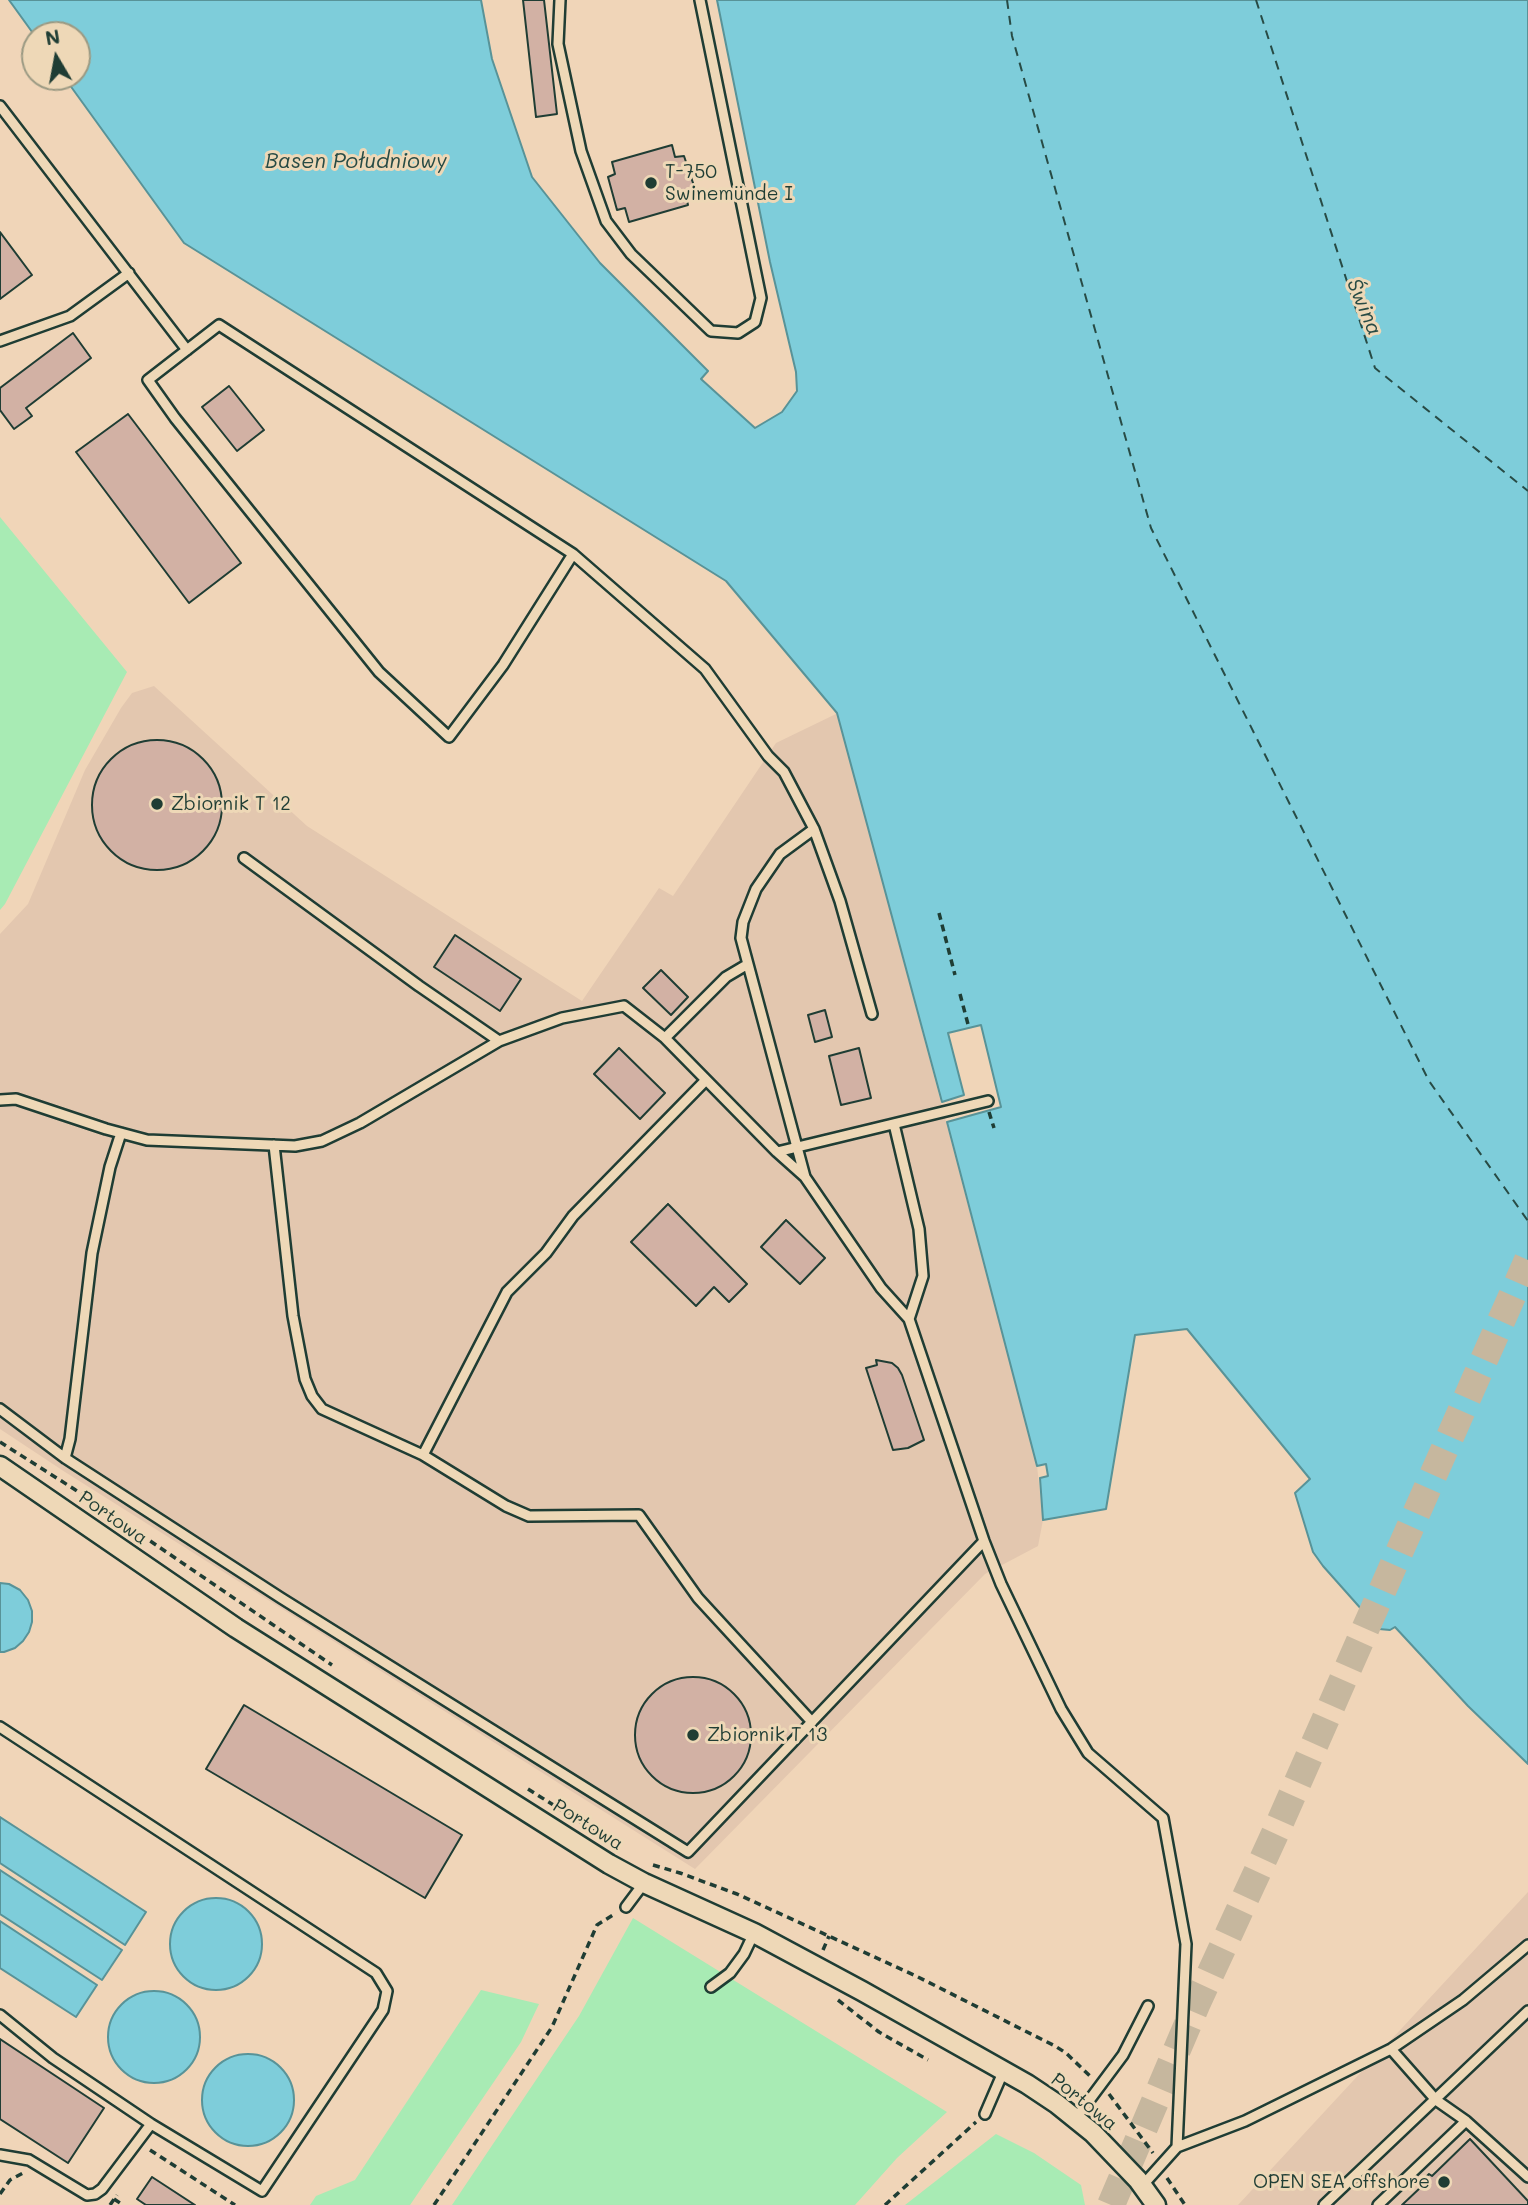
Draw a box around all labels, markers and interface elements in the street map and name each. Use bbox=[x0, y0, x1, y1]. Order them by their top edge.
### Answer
north arrow bbox=[21, 21, 91, 91]
text: N bbox=[43, 23, 62, 50]
water label: Basen Południowy bbox=[265, 149, 447, 175]
place label: T-750 Swinemünde I bbox=[665, 161, 793, 205]
marker: T-750 Swinemünde I bbox=[643, 175, 659, 191]
water label: Świna bbox=[1341, 275, 1387, 339]
place label: Zbiornik T 12 bbox=[171, 793, 291, 815]
marker: Zbiornik T 12 bbox=[149, 796, 165, 812]
street label: Portowa bbox=[74, 1486, 152, 1550]
place label: Zbiornik T 13 bbox=[707, 1724, 827, 1746]
marker: Zbiornik T 13 bbox=[685, 1727, 701, 1743]
street label: Portowa bbox=[549, 1795, 627, 1855]
street label: Portowa bbox=[1046, 2068, 1122, 2136]
place label: OPEN SEA offshore bbox=[1253, 2171, 1430, 2193]
marker: OPEN SEA offshore bbox=[1436, 2174, 1452, 2190]

